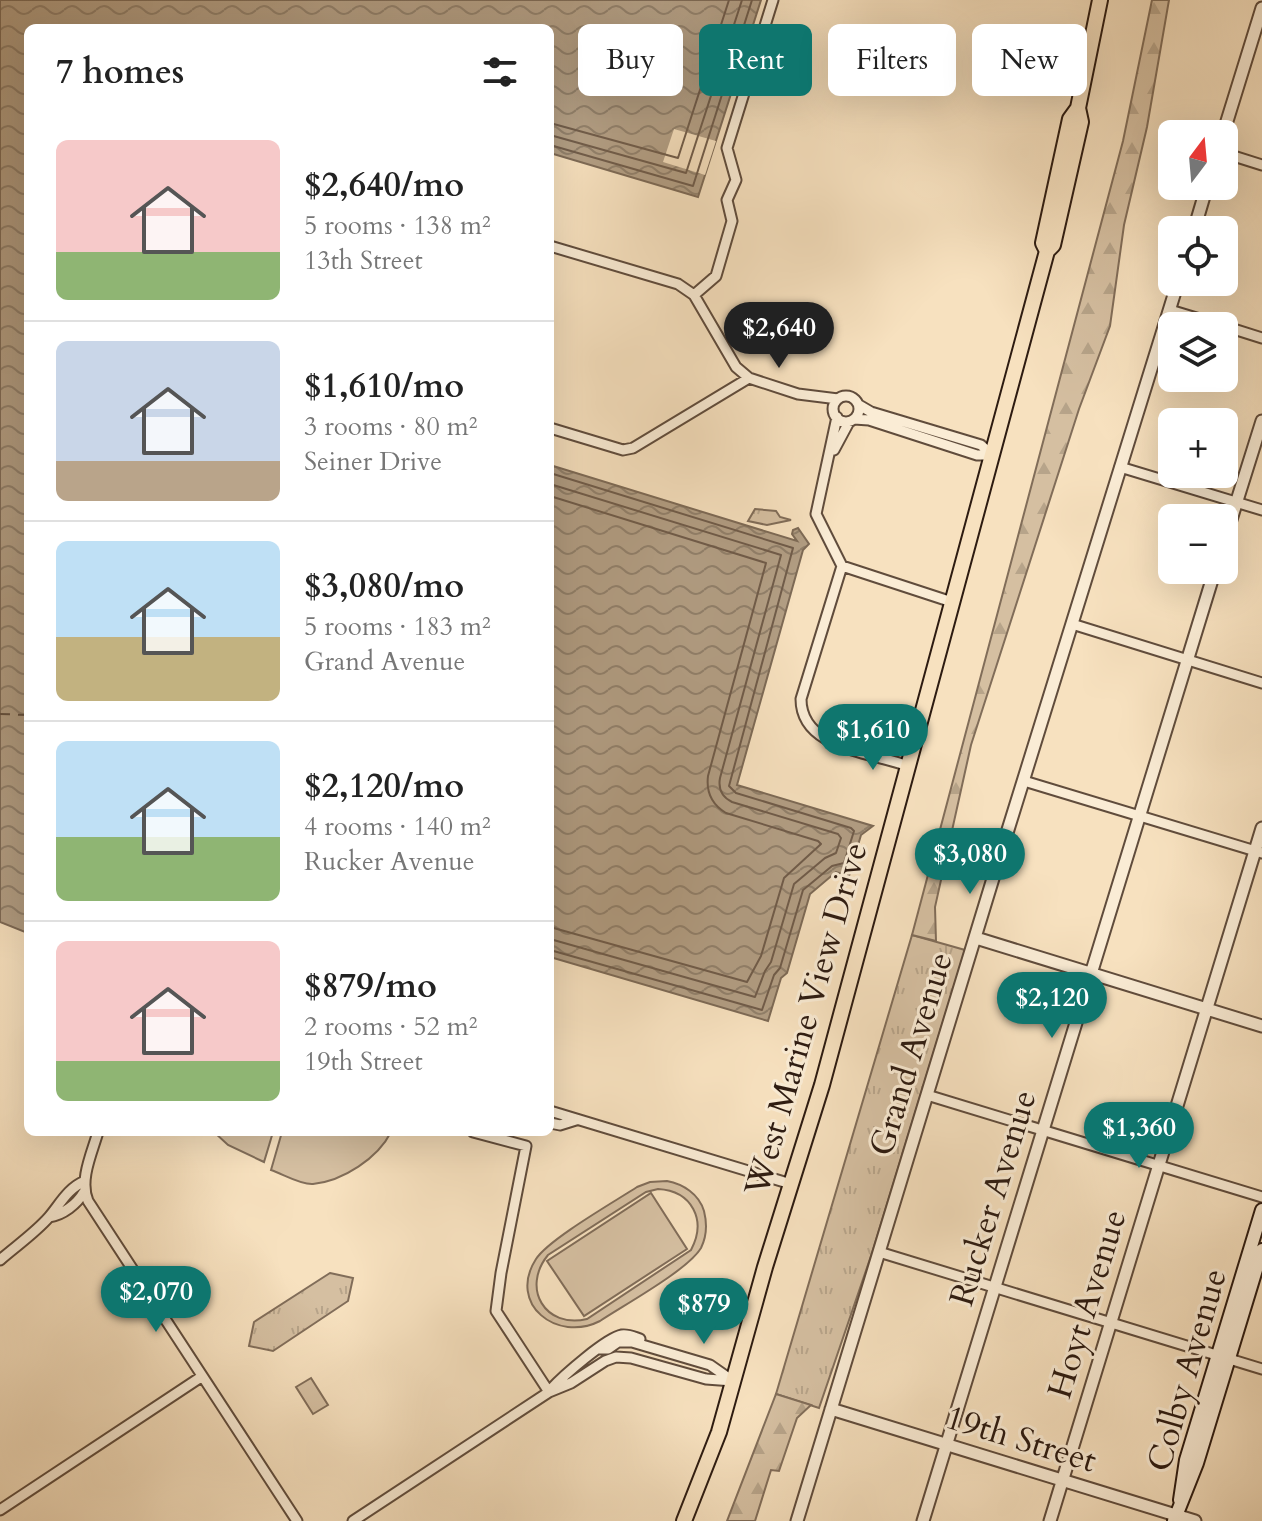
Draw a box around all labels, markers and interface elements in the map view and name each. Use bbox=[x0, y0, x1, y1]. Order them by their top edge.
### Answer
chip: Buy bbox=[578, 24, 683, 96]
chip: Rent bbox=[699, 24, 812, 96]
chip: Filters bbox=[828, 24, 956, 96]
chip: New bbox=[972, 24, 1087, 96]
text: 7 homes bbox=[56, 49, 184, 95]
icon: filters bbox=[478, 50, 522, 94]
north arrow bbox=[1158, 120, 1238, 200]
map controls bbox=[1158, 120, 1238, 584]
text: $2,640/mo bbox=[304, 162, 464, 208]
icon: home bbox=[120, 172, 216, 268]
text: 5 rooms · 138 m² bbox=[304, 208, 491, 243]
button: locate bbox=[1158, 216, 1238, 296]
text: 13th Street bbox=[304, 243, 423, 278]
pin: $2,640 bbox=[714, 302, 844, 370]
text: $2,640 bbox=[742, 310, 816, 345]
button: layers bbox=[1158, 312, 1238, 392]
text: $1,610/mo bbox=[304, 363, 464, 409]
icon: home bbox=[120, 373, 216, 469]
button: + bbox=[1158, 408, 1238, 488]
text: 3 rooms · 80 m² bbox=[304, 409, 477, 444]
text: Seiner Drive bbox=[304, 444, 442, 479]
button: − bbox=[1158, 504, 1238, 584]
text: $3,080/mo bbox=[304, 563, 464, 609]
icon: home bbox=[120, 573, 216, 669]
text: 5 rooms · 183 m² bbox=[304, 609, 491, 644]
text: Grand Avenue bbox=[304, 644, 465, 679]
pin: $1,610 bbox=[808, 704, 938, 772]
text: $1,610 bbox=[836, 712, 910, 747]
text: $2,120/mo bbox=[304, 763, 464, 809]
icon: home bbox=[120, 773, 216, 869]
text: 4 rooms · 140 m² bbox=[304, 809, 491, 844]
pin: $3,080 bbox=[905, 828, 1035, 896]
text: $3,080 bbox=[933, 836, 1007, 871]
street label: West Marine View Drive bbox=[733, 837, 878, 1202]
text: Rucker Avenue bbox=[304, 844, 475, 879]
street label: Grand Avenue bbox=[858, 946, 964, 1162]
text: $879/mo bbox=[304, 963, 437, 1009]
pin: $2,120 bbox=[987, 972, 1117, 1040]
icon: home bbox=[120, 973, 216, 1069]
text: $2,120 bbox=[1015, 980, 1089, 1015]
text: 2 rooms · 52 m² bbox=[304, 1009, 477, 1044]
text: 19th Street bbox=[304, 1044, 423, 1079]
street label: Rucker Avenue bbox=[938, 1085, 1048, 1311]
pin: $1,360 bbox=[1074, 1102, 1204, 1170]
text: $1,360 bbox=[1102, 1110, 1176, 1145]
street label: Hoyt Avenue bbox=[1037, 1204, 1137, 1404]
street label: Colby Avenue bbox=[1136, 1263, 1238, 1477]
pin: $2,070 bbox=[91, 1266, 221, 1334]
text: $2,070 bbox=[119, 1274, 193, 1309]
pin: $879 bbox=[657, 1278, 751, 1346]
text: $879 bbox=[677, 1286, 731, 1321]
street label: 19th Street bbox=[940, 1394, 1102, 1484]

